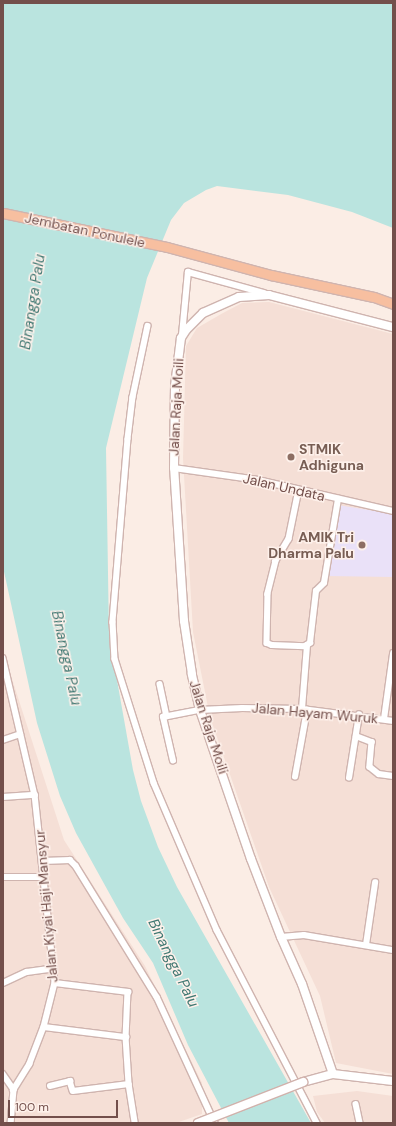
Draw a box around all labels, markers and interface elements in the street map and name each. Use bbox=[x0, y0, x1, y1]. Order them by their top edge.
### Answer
street label: Jembatan Ponulele bbox=[23, 209, 147, 251]
water label: Binangga Palu bbox=[17, 253, 49, 351]
street label: Jalan Raja Moili bbox=[165, 358, 187, 456]
place label: STMIK Adhiguna bbox=[299, 441, 364, 474]
marker: STMIK Adhiguna bbox=[286, 452, 296, 462]
street label: Jalan Undata bbox=[241, 469, 327, 505]
place label: AMIK Tri Dharma Palu bbox=[268, 529, 354, 562]
marker: AMIK Tri Dharma Palu bbox=[357, 540, 367, 550]
water label: Binangga Palu bbox=[47, 609, 85, 707]
street label: Jalan Raja Moili bbox=[186, 678, 232, 776]
street label: Jalan Hayam Wuruk bbox=[251, 699, 379, 727]
street label: Jalan Kiyai Haji Mansyur bbox=[31, 829, 61, 983]
water label: Binangga Palu bbox=[144, 916, 202, 1010]
scale bar bbox=[10, 1092, 120, 1118]
text: 100 m bbox=[15, 1099, 49, 1115]

